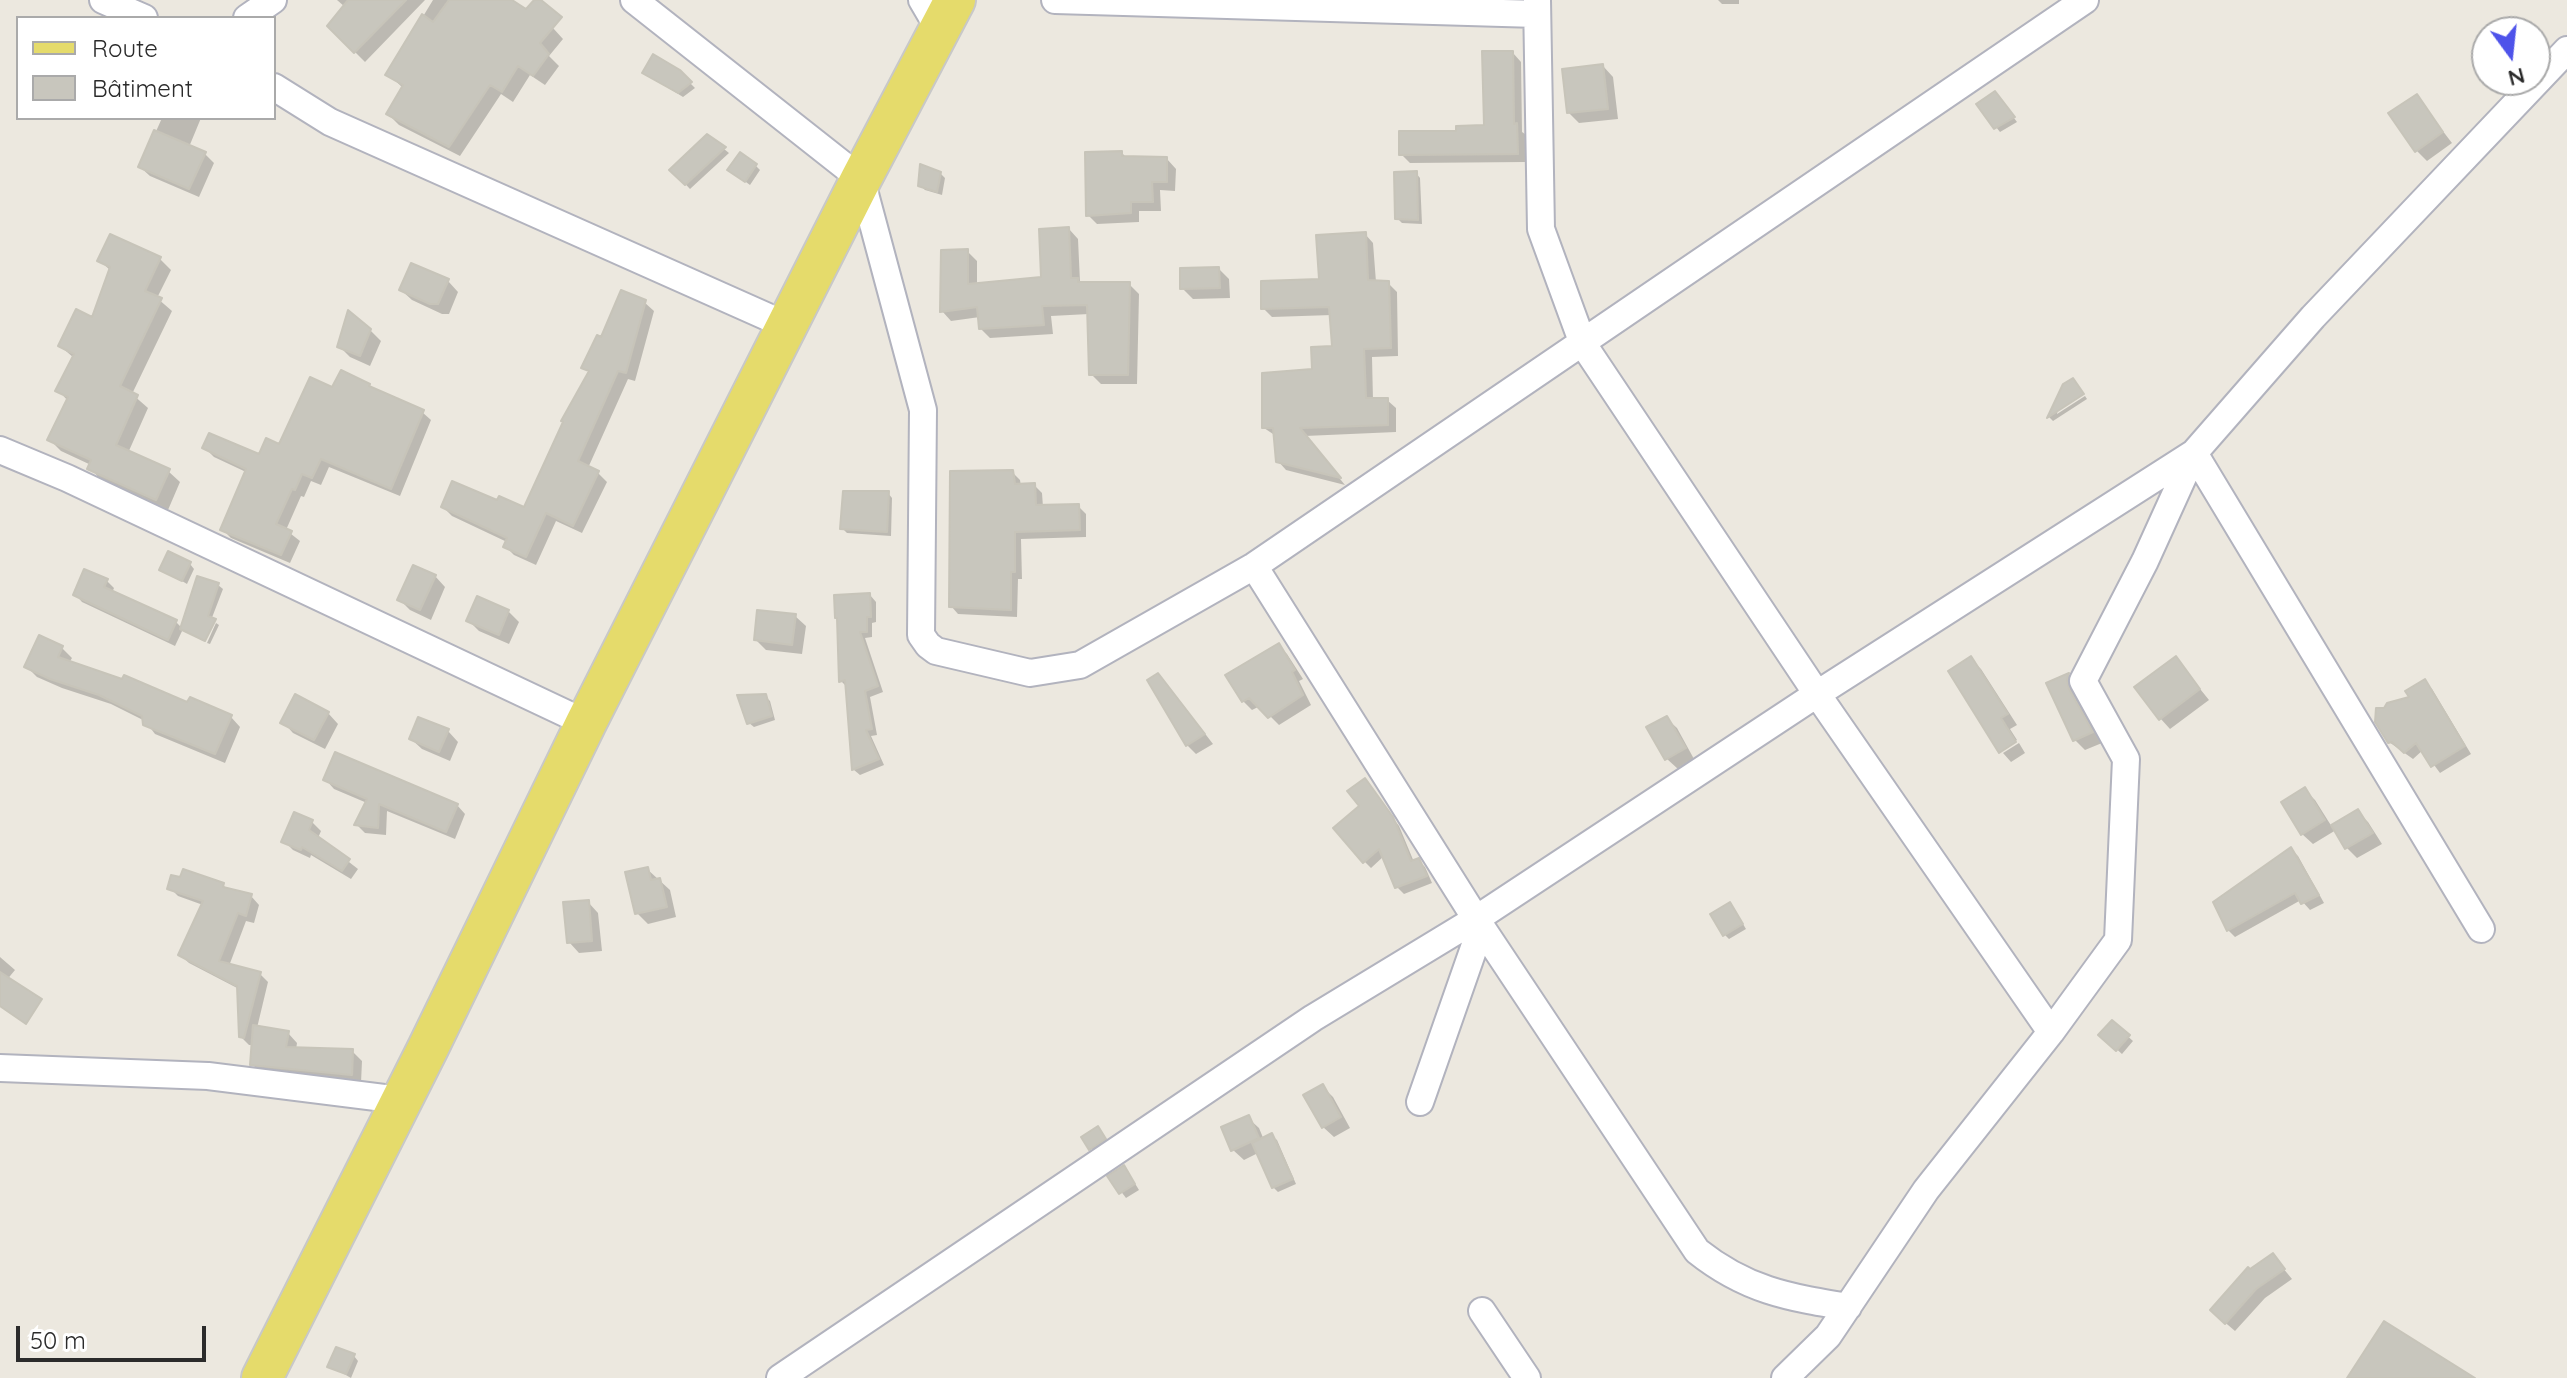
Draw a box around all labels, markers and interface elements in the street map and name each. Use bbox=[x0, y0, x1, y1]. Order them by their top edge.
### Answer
legend bbox=[16, 16, 276, 120]
north arrow bbox=[2471, 16, 2551, 96]
text: Route bbox=[92, 33, 158, 63]
text: N bbox=[2505, 62, 2528, 93]
text: Bâtiment bbox=[92, 73, 193, 103]
scale bar bbox=[20, 1310, 210, 1360]
text: 50 m bbox=[30, 1325, 86, 1355]

